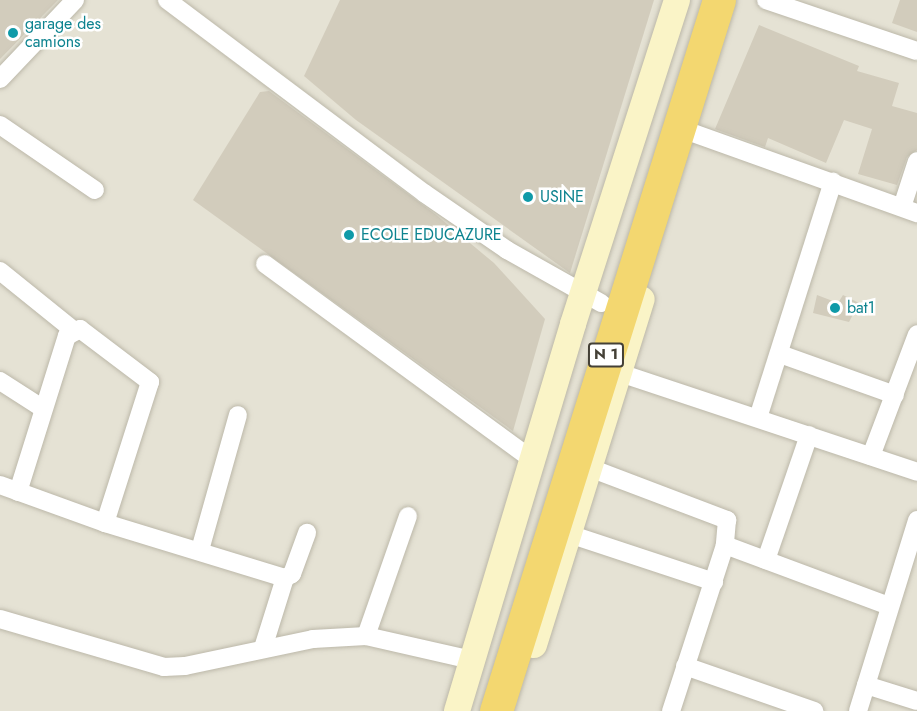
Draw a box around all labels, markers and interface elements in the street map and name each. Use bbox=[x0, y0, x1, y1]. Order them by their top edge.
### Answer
place label: garage des camions bbox=[25, 14, 101, 52]
marker: garage des camions bbox=[6, 26, 20, 40]
place label: USINE bbox=[540, 187, 584, 207]
marker: USINE bbox=[521, 190, 535, 204]
place label: ECOLE EDUCAZURE bbox=[361, 225, 502, 245]
marker: ECOLE EDUCAZURE bbox=[342, 228, 356, 242]
place label: bat1 bbox=[847, 298, 875, 318]
marker: bat1 bbox=[828, 301, 842, 315]
road number: N 1 bbox=[586, 343, 626, 367]

